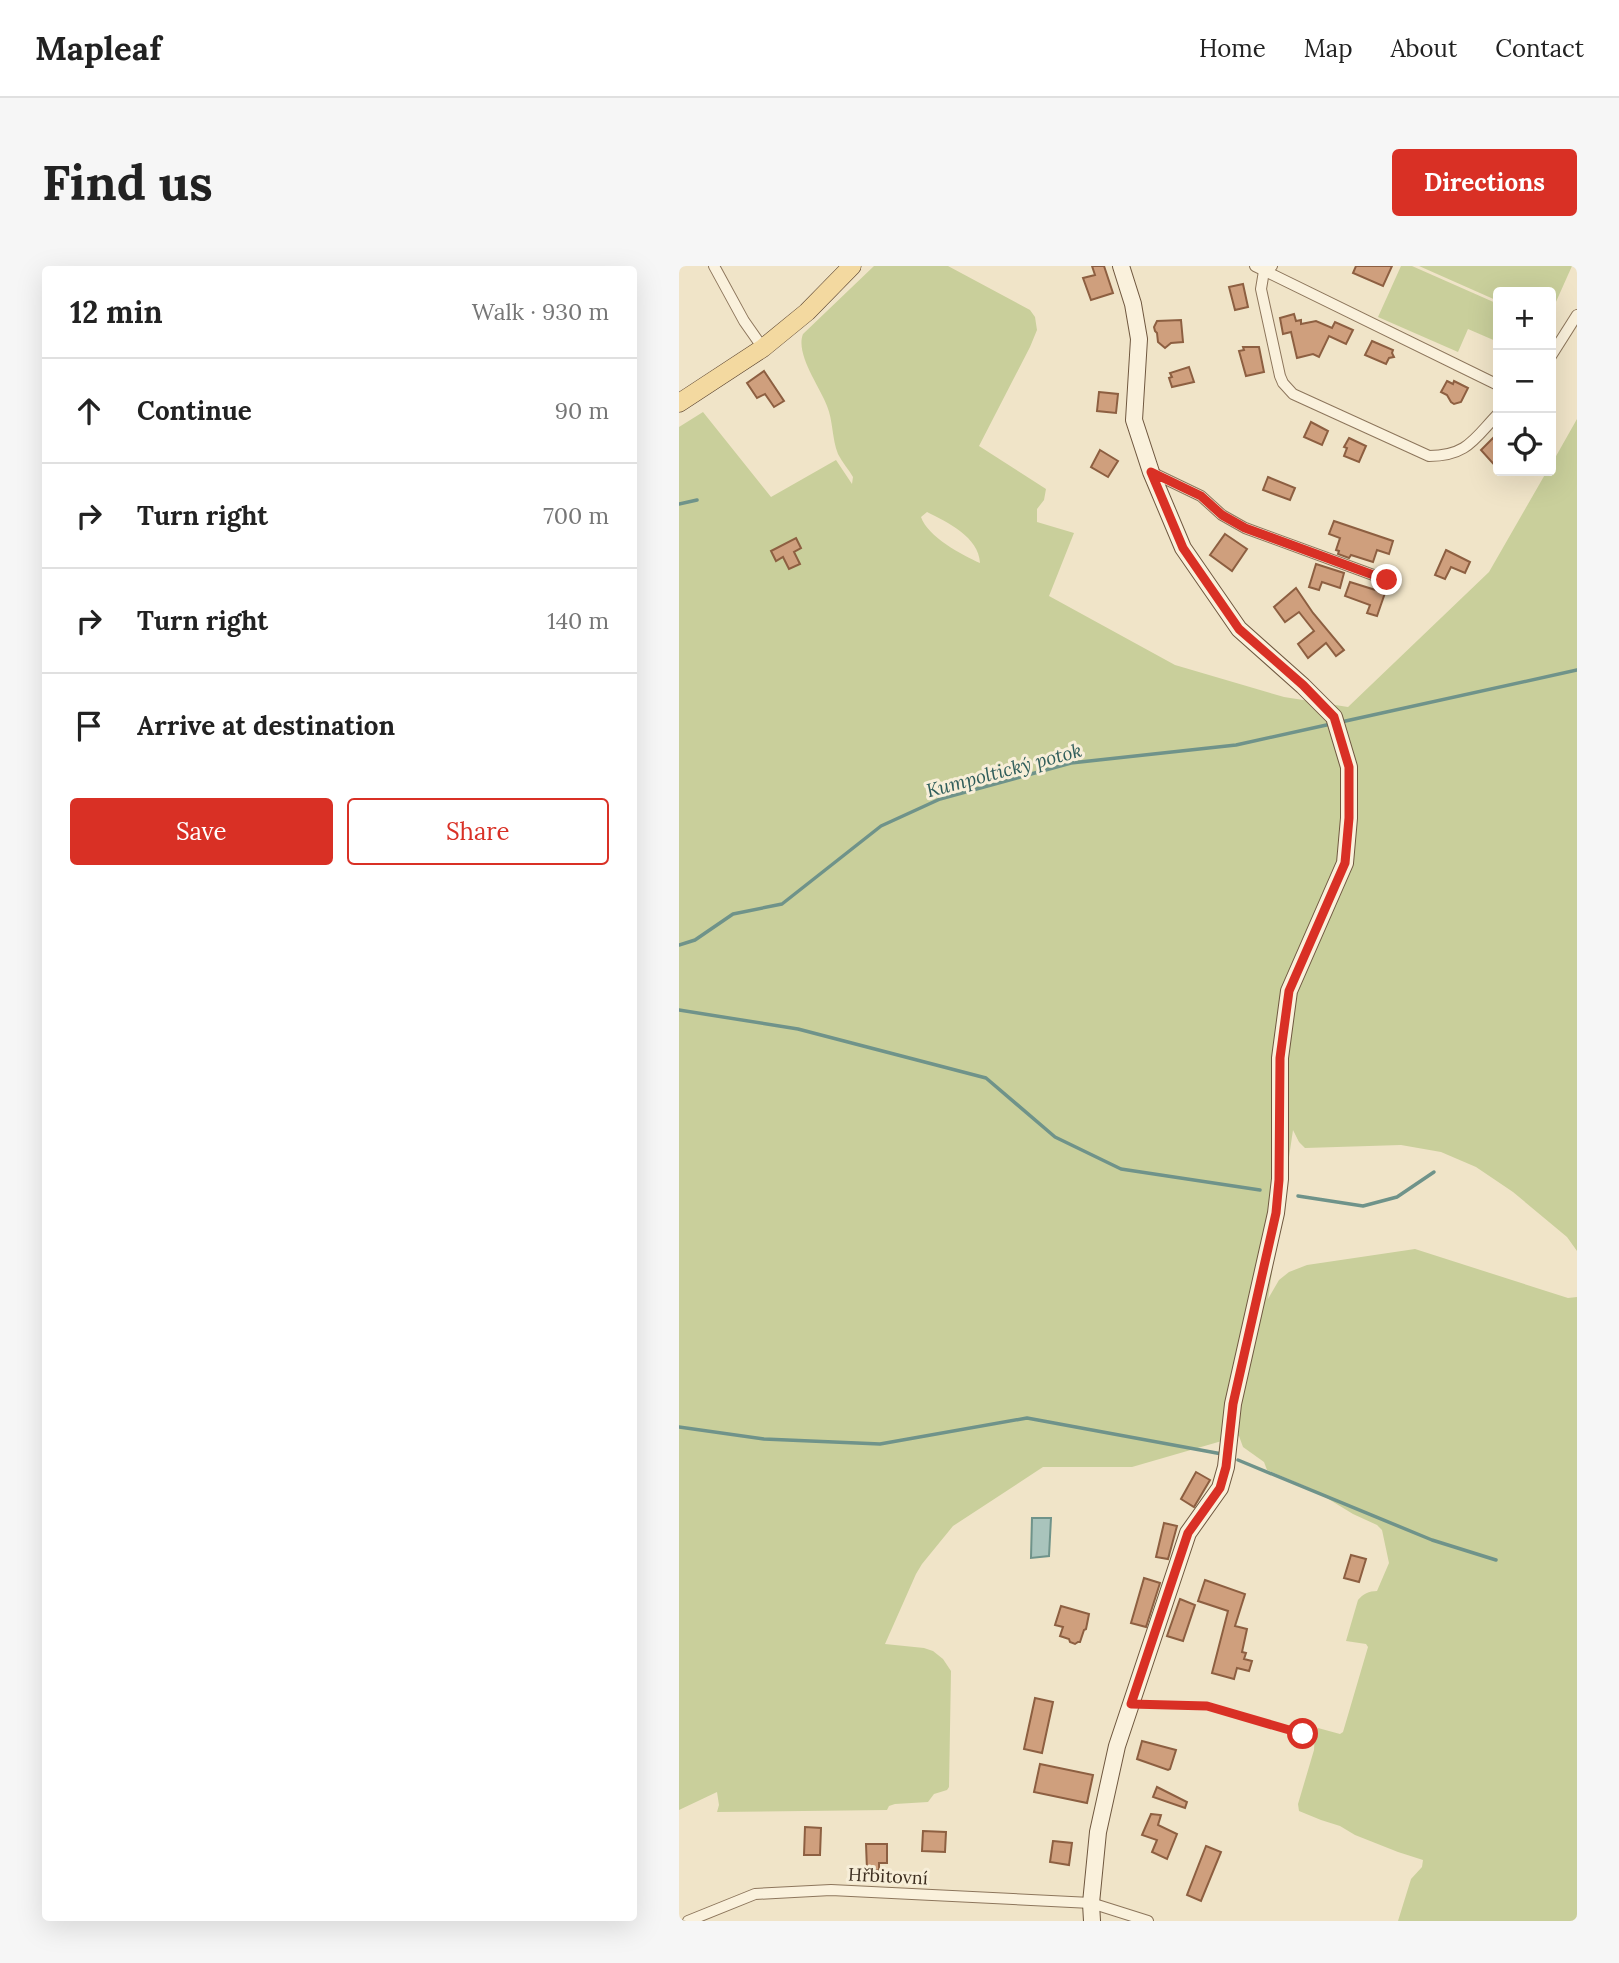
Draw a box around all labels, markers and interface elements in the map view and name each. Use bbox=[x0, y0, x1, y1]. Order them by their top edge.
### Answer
text: Mapleaf bbox=[35, 27, 161, 69]
text: Home bbox=[1199, 33, 1266, 64]
text: Map bbox=[1304, 33, 1353, 64]
text: About bbox=[1391, 33, 1457, 64]
text: Contact bbox=[1495, 33, 1584, 64]
button: Directions bbox=[1392, 149, 1577, 216]
text: Find us bbox=[42, 151, 213, 213]
map controls bbox=[1493, 287, 1556, 476]
button: + bbox=[1493, 287, 1556, 350]
text: 12 min bbox=[70, 293, 163, 331]
text: Walk · 930 m bbox=[472, 297, 609, 326]
button: − bbox=[1493, 350, 1556, 413]
icon: ahead bbox=[70, 392, 108, 430]
text: Continue bbox=[137, 394, 252, 427]
text: 90 m bbox=[555, 396, 609, 425]
button: locate bbox=[1493, 413, 1556, 476]
icon: right bbox=[70, 497, 108, 535]
text: Turn right bbox=[137, 499, 268, 532]
text: 700 m bbox=[543, 501, 609, 530]
route end bbox=[1371, 564, 1402, 595]
icon: right bbox=[70, 602, 108, 640]
text: Turn right bbox=[137, 604, 268, 637]
text: 140 m bbox=[547, 606, 609, 635]
icon: arrive bbox=[70, 707, 108, 745]
text: Arrive at destination bbox=[137, 709, 395, 742]
water label: Kumpoltický potok bbox=[924, 738, 1085, 802]
button: Save bbox=[70, 798, 333, 865]
button: Share bbox=[347, 798, 609, 865]
route start bbox=[1287, 1718, 1318, 1749]
street label: Hřbitovní bbox=[847, 1862, 929, 1890]

